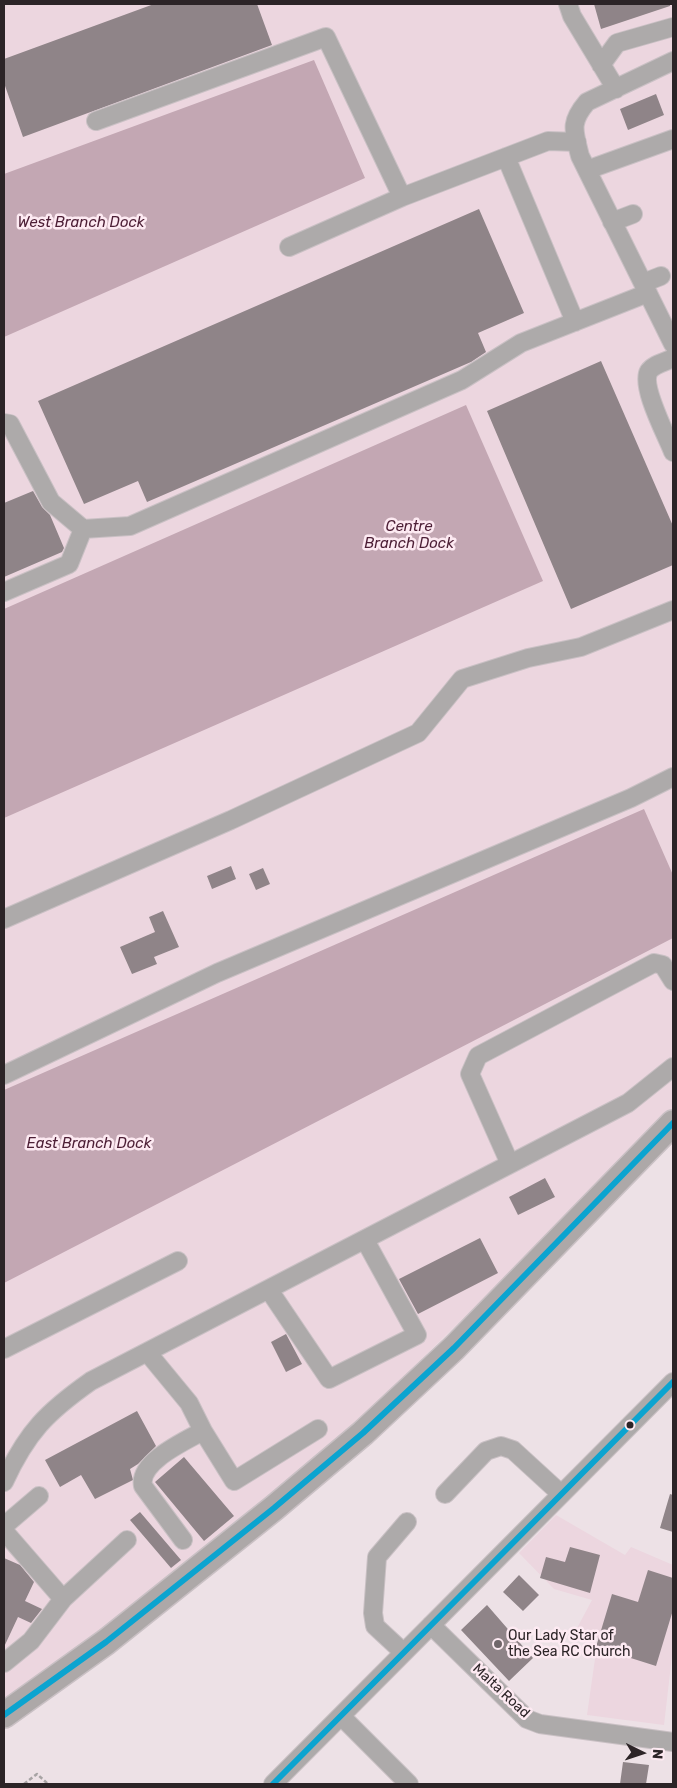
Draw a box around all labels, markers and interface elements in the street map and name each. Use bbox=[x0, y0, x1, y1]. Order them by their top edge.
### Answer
water label: West Branch Dock bbox=[18, 214, 144, 232]
water label: Centre Branch Dock bbox=[364, 518, 454, 553]
water label: East Branch Dock bbox=[27, 1135, 151, 1153]
unlabelled marker bbox=[625, 1420, 635, 1430]
place label: Our Lady Star of the Sea RC Church bbox=[508, 1628, 631, 1660]
marker: Our Lady Star of the Sea RC Church bbox=[492, 1638, 504, 1650]
street label: Malta Road bbox=[469, 1660, 533, 1722]
north arrow bbox=[617, 1728, 667, 1778]
text: N bbox=[649, 1748, 666, 1760]

